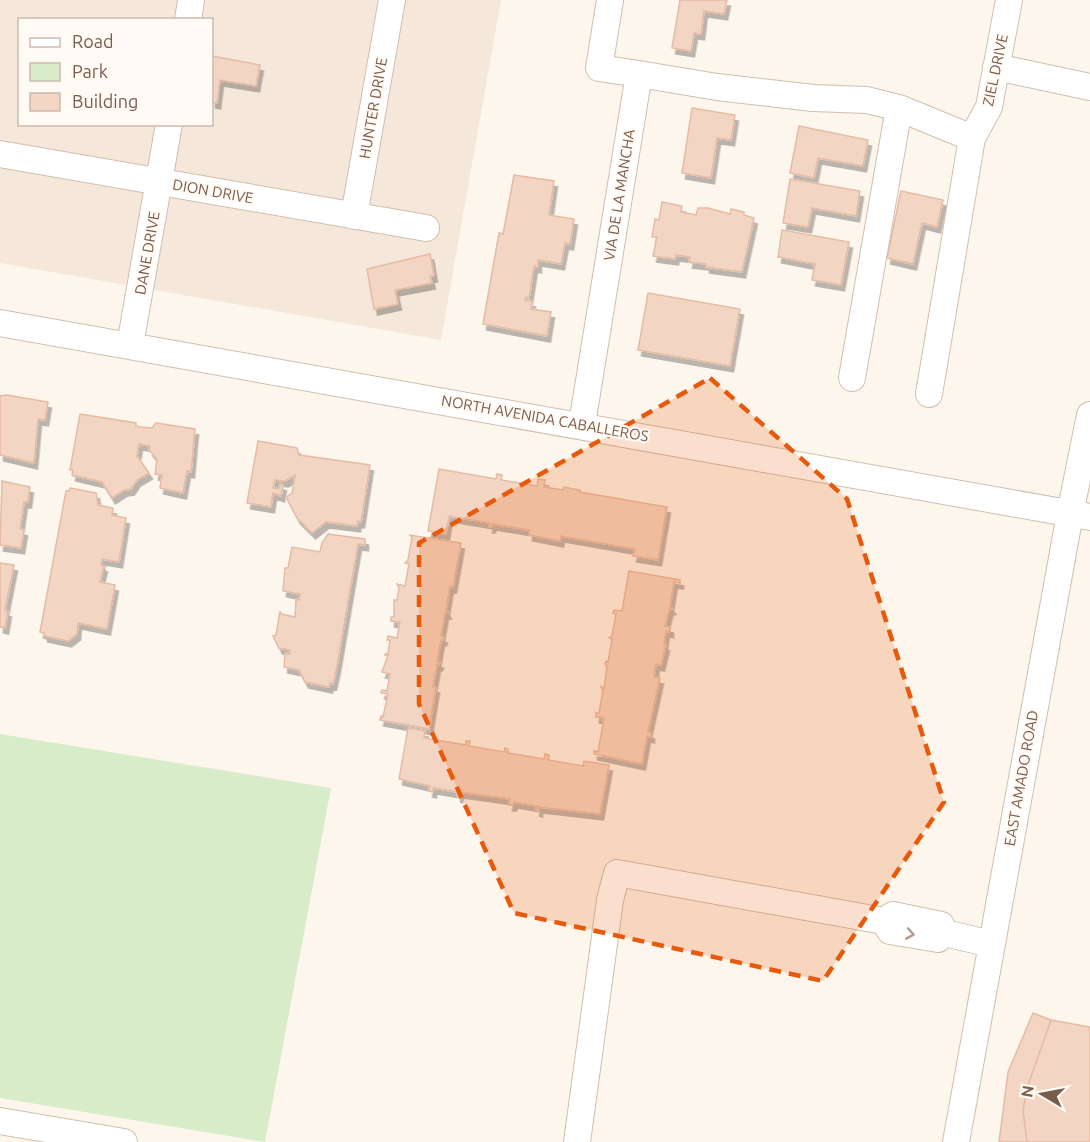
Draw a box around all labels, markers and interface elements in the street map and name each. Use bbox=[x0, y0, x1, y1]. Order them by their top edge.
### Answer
legend bbox=[18, 18, 213, 126]
text: Road bbox=[72, 31, 114, 51]
street label: ZIEL DRIVE bbox=[979, 32, 1011, 108]
street label: HUNTER DRIVE bbox=[356, 56, 390, 160]
text: Park bbox=[72, 61, 108, 81]
text: Building bbox=[72, 91, 138, 111]
street label: VIA DE LA MANCHA bbox=[600, 128, 638, 262]
street label: DION DRIVE bbox=[171, 176, 255, 206]
street label: DANE DRIVE bbox=[131, 210, 163, 296]
street label: NORTH AVENIDA CABALLEROS bbox=[440, 391, 650, 445]
street label: EAST AMADO ROAD bbox=[1001, 709, 1041, 847]
one-way arrow bbox=[905, 927, 915, 940]
north arrow bbox=[1012, 1064, 1072, 1124]
text: N bbox=[1017, 1084, 1037, 1099]

